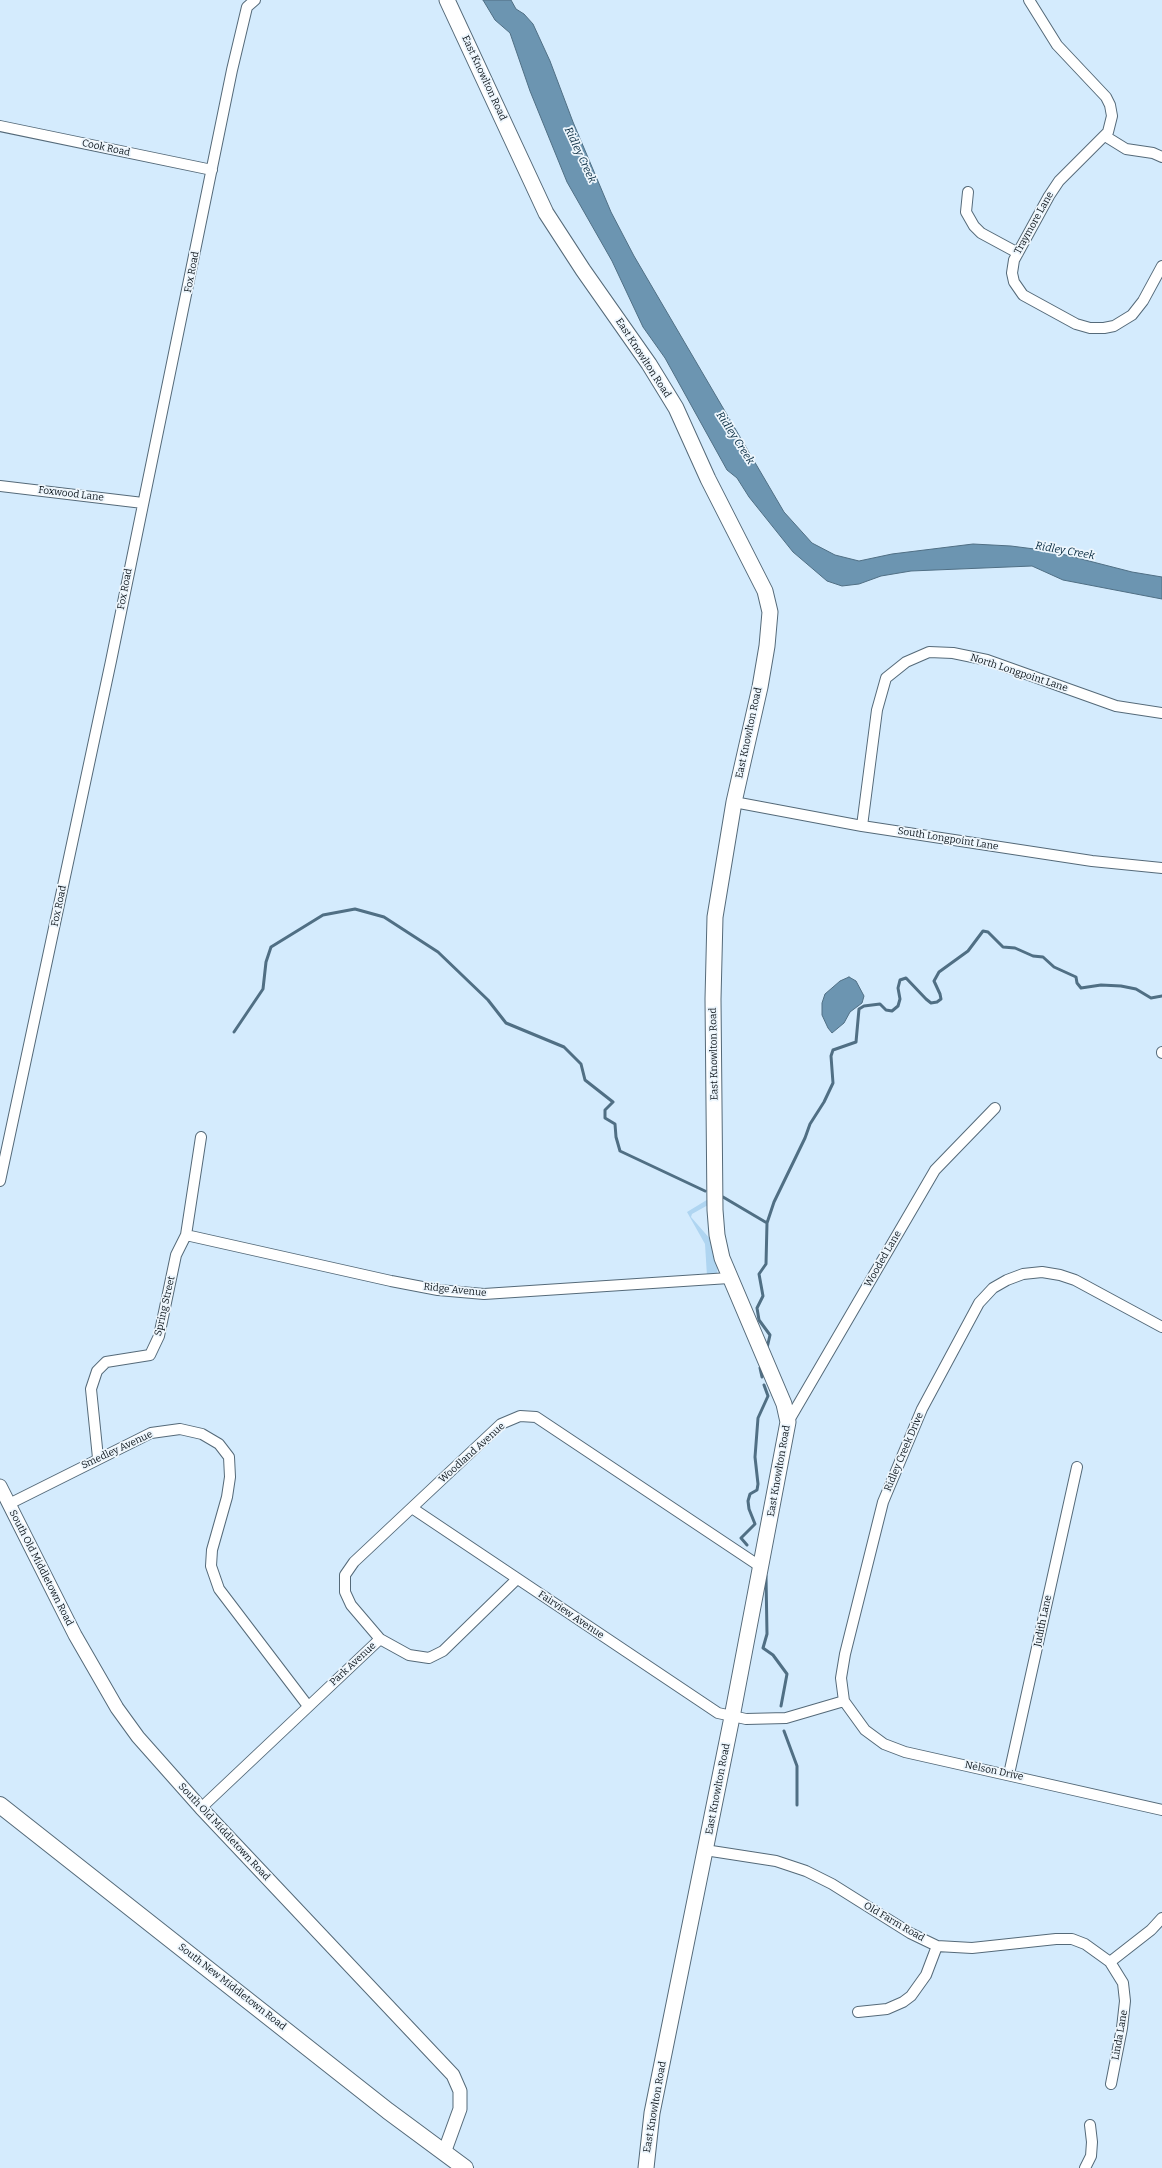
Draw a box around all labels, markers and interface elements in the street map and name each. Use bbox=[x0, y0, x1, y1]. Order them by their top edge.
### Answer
street label: East Knowlton Road bbox=[459, 34, 509, 122]
water label: Ridley Creek bbox=[561, 125, 599, 185]
street label: Cook Road bbox=[81, 137, 131, 159]
street label: Traymore Lane bbox=[1012, 190, 1056, 256]
street label: Fox Road bbox=[182, 250, 202, 294]
street label: East Knowlton Road bbox=[613, 316, 673, 400]
water label: Ridley Creek bbox=[713, 409, 757, 467]
street label: Foxwood Lane bbox=[38, 484, 104, 504]
water label: Ridley Creek bbox=[1034, 539, 1096, 563]
street label: Fox Road bbox=[115, 567, 135, 611]
street label: North Longpoint Lane bbox=[969, 652, 1069, 694]
street label: East Knowlton Road bbox=[734, 686, 764, 780]
street label: South Longpoint Lane bbox=[897, 825, 999, 853]
street label: Fox Road bbox=[49, 884, 69, 928]
street label: East Knowlton Road bbox=[707, 1008, 721, 1100]
street label: Wooded Lane bbox=[862, 1229, 904, 1289]
street label: Spring Street bbox=[152, 1275, 178, 1337]
street label: Ridge Avenue bbox=[423, 1281, 487, 1299]
street label: Ridley Creek Drive bbox=[882, 1411, 926, 1493]
street label: Woodland Avenue bbox=[437, 1420, 507, 1486]
street label: East Knowlton Road bbox=[765, 1424, 793, 1518]
street label: Smedley Avenue bbox=[79, 1428, 155, 1472]
street label: South Old Middletown Road bbox=[6, 1508, 76, 1628]
street label: Fairview Avenue bbox=[536, 1589, 606, 1641]
street label: Judith Lane bbox=[1032, 1594, 1054, 1648]
street label: Park Avenue bbox=[328, 1640, 378, 1688]
street label: East Knowlton Road bbox=[703, 1742, 733, 1836]
street label: Nelson Drive bbox=[964, 1759, 1024, 1783]
street label: South Old Middletown Road bbox=[176, 1781, 272, 1883]
street label: Old Farm Road bbox=[861, 1900, 927, 1944]
street label: South New Middletown Road bbox=[176, 1941, 288, 2033]
street label: Linda Lane bbox=[1110, 2009, 1130, 2061]
street label: East Knowlton Road bbox=[641, 2060, 669, 2154]

